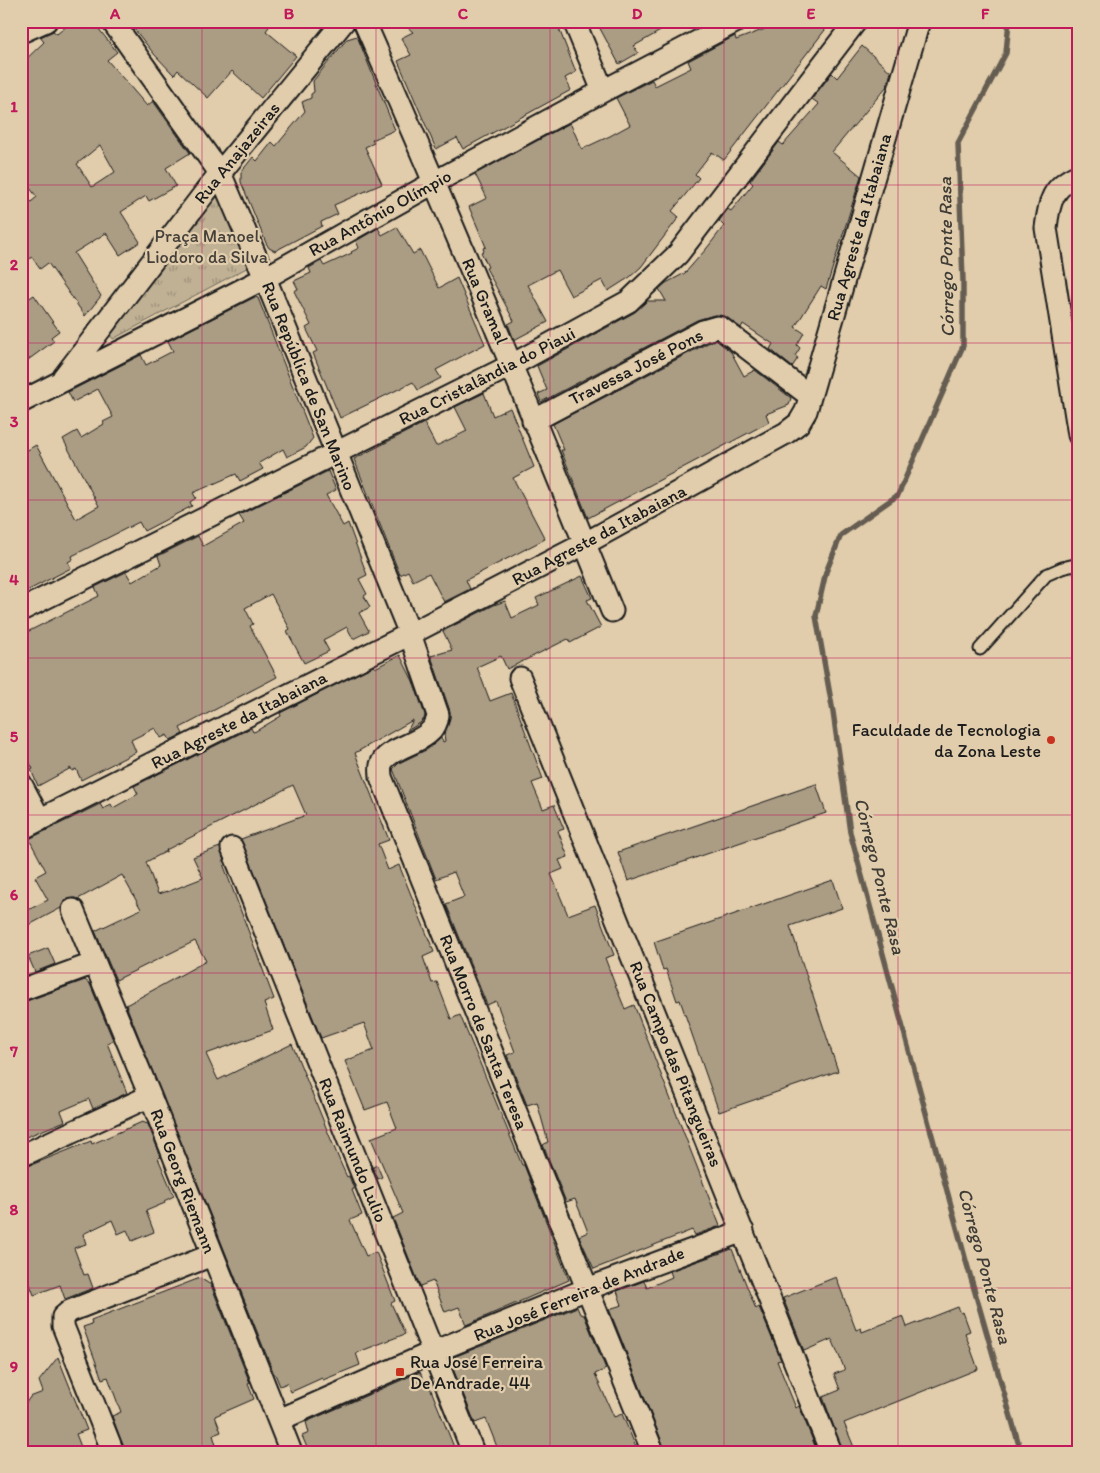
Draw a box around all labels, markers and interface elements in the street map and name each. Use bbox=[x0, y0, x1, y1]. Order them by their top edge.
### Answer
text: A bbox=[109, 4, 121, 23]
text: B bbox=[284, 4, 295, 23]
text: C bbox=[458, 4, 469, 23]
text: D bbox=[632, 4, 643, 23]
text: E bbox=[807, 4, 816, 23]
text: F bbox=[981, 4, 990, 23]
text: 1 bbox=[10, 97, 18, 116]
street label: Rua Anajazeiras bbox=[189, 98, 285, 208]
street label: Rua Agreste da Itabaiana bbox=[822, 130, 897, 324]
street label: Rua Antônio Olímpio bbox=[305, 165, 455, 261]
water label: Córrego Ponte Rasa bbox=[933, 176, 959, 337]
park label: Praça Manoel Liodoro da Silva bbox=[146, 225, 269, 268]
text: 2 bbox=[10, 255, 19, 274]
street label: Rua Gramal bbox=[457, 255, 513, 347]
street label: Rua República de San Marino bbox=[257, 278, 361, 494]
street label: Rua Cristalândia do Piaui bbox=[395, 322, 579, 430]
street label: Travessa José Pons bbox=[565, 324, 707, 410]
text: 3 bbox=[10, 412, 19, 431]
street label: Rua Agreste da Itabaiana bbox=[508, 479, 691, 590]
text: 4 bbox=[9, 570, 19, 589]
street label: Rua Agreste da Itabaiana bbox=[147, 666, 331, 774]
place label: Faculdade de Tecnologia da Zona Leste bbox=[852, 719, 1042, 762]
text: 5 bbox=[10, 727, 19, 746]
marker: Faculdade de Tecnologia da Zona Leste bbox=[1045, 734, 1057, 746]
water label: Córrego Ponte Rasa bbox=[849, 795, 911, 957]
text: 6 bbox=[10, 885, 19, 904]
street label: Rua Morro de Santa Teresa bbox=[435, 931, 534, 1133]
street label: Rua Campo das Pitangueiras bbox=[625, 958, 727, 1170]
text: 7 bbox=[9, 1042, 18, 1061]
street label: Rua Raimundo Lulio bbox=[314, 1074, 392, 1226]
street label: Rua Georg Riemann bbox=[145, 1106, 221, 1257]
water label: Córrego Ponte Rasa bbox=[953, 1185, 1017, 1347]
text: 8 bbox=[10, 1200, 19, 1219]
street label: Rua José Ferreira de Andrade bbox=[470, 1242, 688, 1346]
place label: Rua José Ferreira De Andrade, 44 bbox=[410, 1351, 544, 1394]
text: 9 bbox=[10, 1357, 18, 1376]
marker: Rua José Ferreira De Andrade, 44 bbox=[394, 1366, 406, 1378]

